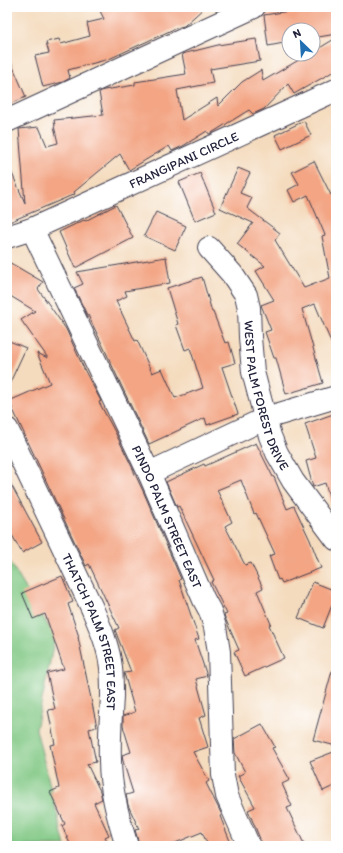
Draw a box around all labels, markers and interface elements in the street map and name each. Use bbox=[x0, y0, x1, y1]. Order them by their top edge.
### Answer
north arrow bbox=[281, 22, 321, 62]
text: N bbox=[291, 26, 303, 41]
street label: FRANGIPANI CIRCLE bbox=[127, 128, 241, 191]
street label: WEST PALM FOREST DRIVE bbox=[242, 320, 293, 473]
street label: PINDO PALM STREET EAST bbox=[129, 443, 206, 591]
street label: THATCH PALM STREET EAST bbox=[59, 551, 120, 712]

